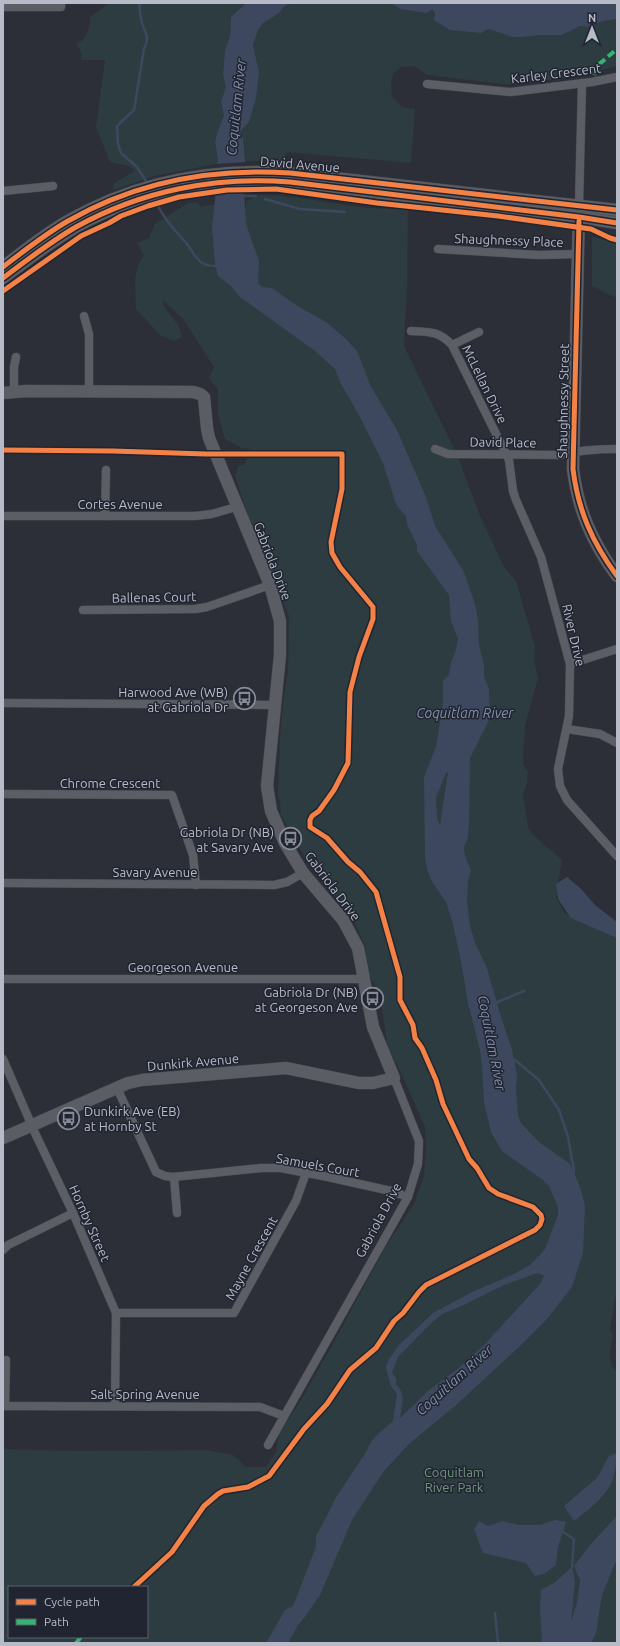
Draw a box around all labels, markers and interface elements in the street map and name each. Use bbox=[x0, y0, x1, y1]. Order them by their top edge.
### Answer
north arrow bbox=[572, 8, 612, 48]
text: N bbox=[588, 12, 596, 24]
water label: Coquitlam River bbox=[223, 57, 249, 156]
street label: Karley Crescent bbox=[510, 61, 602, 85]
street label: David Avenue bbox=[260, 154, 340, 174]
street label: Shaughnessy Place bbox=[454, 231, 564, 249]
street label: McLellan Drive bbox=[460, 342, 510, 426]
street label: Shaughnessy Street bbox=[555, 344, 571, 458]
street label: David Place bbox=[469, 434, 537, 450]
street label: Cortes Avenue bbox=[77, 497, 163, 511]
street label: Gabriola Drive bbox=[252, 520, 294, 602]
street label: Ballenas Court bbox=[112, 589, 196, 605]
street label: River Drive bbox=[560, 603, 588, 667]
place label: Harwood Ave (WB) at Gabriola Dr bbox=[118, 685, 228, 714]
bus stop icon: Harwood Ave (WB) at Gabriola Dr bbox=[231, 686, 257, 712]
water label: Coquitlam River bbox=[416, 705, 514, 721]
street label: Chrome Crescent bbox=[60, 776, 160, 790]
place label: Gabriola Dr (NB) at Savary Ave bbox=[180, 825, 274, 854]
bus stop icon: Gabriola Dr (NB) at Savary Ave bbox=[277, 826, 303, 852]
street label: Gabriola Drive bbox=[303, 849, 363, 923]
street label: Savary Avenue bbox=[113, 865, 197, 879]
street label: Georgeson Avenue bbox=[128, 960, 238, 974]
place label: Gabriola Dr (NB) at Georgeson Ave bbox=[255, 985, 358, 1014]
bus stop icon: Gabriola Dr (NB) at Georgeson Ave bbox=[360, 986, 386, 1012]
water label: Coquitlam River bbox=[475, 994, 509, 1093]
street label: Dunkirk Avenue bbox=[147, 1051, 239, 1073]
place label: Dunkirk Ave (EB) at Hornby St bbox=[84, 1104, 181, 1133]
bus stop icon: Dunkirk Ave (EB) at Hornby St bbox=[56, 1105, 82, 1131]
street label: Samuels Court bbox=[275, 1151, 361, 1179]
street label: Gabriola Drive bbox=[352, 1180, 404, 1260]
street label: Hornby Street bbox=[67, 1183, 113, 1263]
street label: Mayne Crescent bbox=[222, 1214, 280, 1302]
water label: Coquitlam River bbox=[412, 1341, 496, 1419]
street label: Salt Spring Avenue bbox=[90, 1387, 200, 1401]
park label: Coquitlam River Park bbox=[424, 1465, 484, 1494]
legend bbox=[8, 1586, 148, 1638]
text: Cycle path bbox=[44, 1595, 100, 1608]
text: Path bbox=[44, 1615, 69, 1628]

